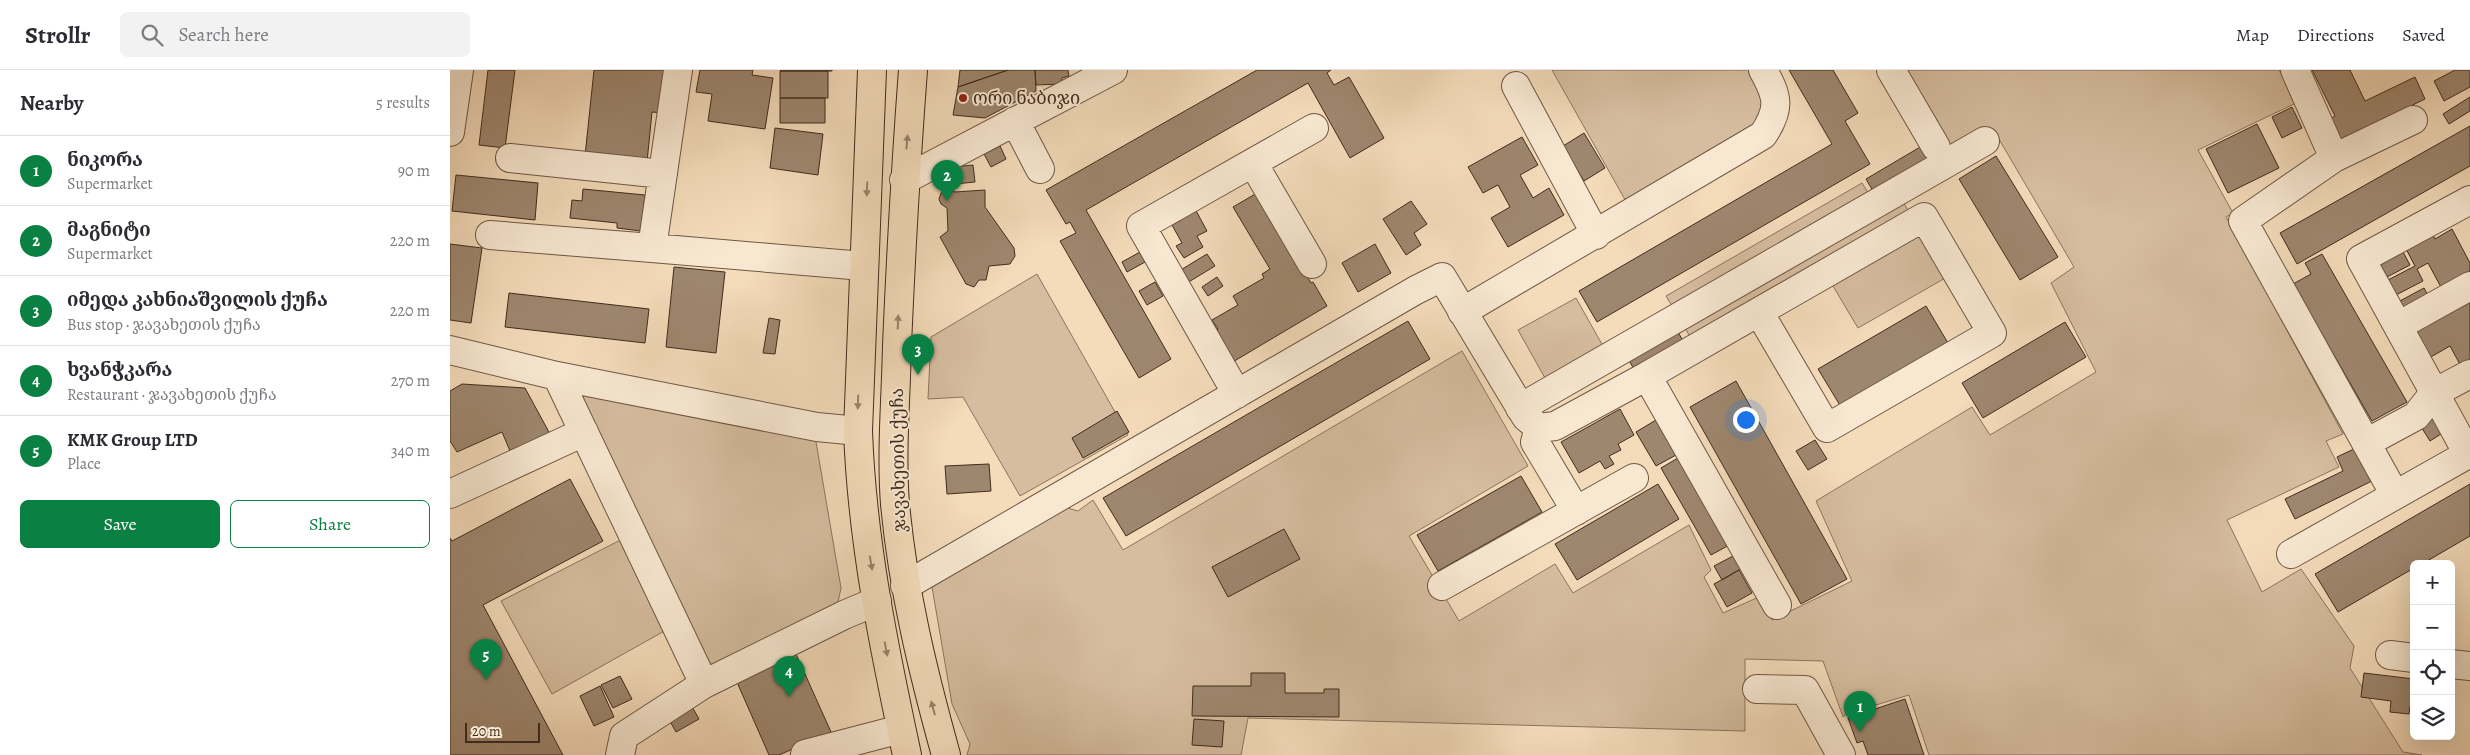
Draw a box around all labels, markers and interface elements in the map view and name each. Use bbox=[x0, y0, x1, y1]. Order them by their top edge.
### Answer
search box bbox=[120, 12, 470, 57]
text: Strollr bbox=[25, 19, 90, 51]
icon: search bbox=[138, 21, 166, 49]
text: Search here bbox=[178, 22, 269, 48]
text: Map bbox=[2236, 23, 2269, 47]
text: Directions bbox=[2297, 23, 2374, 47]
text: Saved bbox=[2402, 23, 2445, 47]
place label: ორი ნაბიჯი bbox=[973, 86, 1080, 110]
text: Nearby bbox=[20, 89, 83, 117]
text: 5 results bbox=[376, 92, 430, 114]
marker: ორი ნაბიჯი bbox=[957, 92, 969, 104]
one-way arrow bbox=[903, 134, 911, 150]
text: ნიკორა bbox=[67, 147, 143, 173]
text: 1 bbox=[33, 160, 39, 182]
text: 90 m bbox=[398, 160, 430, 182]
pin: 2 bbox=[931, 160, 963, 201]
text: Supermarket bbox=[67, 173, 153, 195]
one-way arrow bbox=[862, 181, 870, 197]
text: მაგნიტი bbox=[67, 217, 151, 243]
text: 2 bbox=[32, 230, 40, 252]
text: 220 m bbox=[390, 230, 430, 252]
text: Supermarket bbox=[67, 243, 153, 265]
text: იმედა კახნიაშვილის ქუჩა bbox=[67, 287, 328, 313]
text: 3 bbox=[33, 300, 39, 322]
text: 220 m bbox=[390, 300, 430, 322]
text: Bus stop · ჯავახეთის ქუჩა bbox=[67, 314, 261, 336]
one-way arrow bbox=[895, 314, 903, 330]
pin: 3 bbox=[902, 334, 934, 375]
text: ხვანჭკარა bbox=[67, 357, 172, 383]
text: 4 bbox=[32, 370, 40, 392]
text: 270 m bbox=[391, 370, 430, 392]
text: Restaurant · ჯავახეთის ქუჩა bbox=[67, 384, 277, 406]
street label: ჯავახეთის ქუჩა bbox=[885, 388, 911, 532]
one-way arrow bbox=[854, 394, 862, 410]
your location bbox=[1733, 407, 1759, 433]
text: KMK Group LTD bbox=[67, 427, 198, 453]
text: 5 bbox=[33, 440, 39, 462]
text: 340 m bbox=[391, 440, 430, 462]
text: Place bbox=[67, 453, 101, 475]
button: Save bbox=[20, 500, 220, 548]
button: Share bbox=[230, 500, 430, 548]
one-way arrow bbox=[867, 556, 875, 572]
map controls bbox=[2410, 560, 2455, 740]
button: + bbox=[2410, 560, 2455, 605]
button: − bbox=[2410, 605, 2455, 650]
pin: 5 bbox=[470, 639, 502, 680]
one-way arrow bbox=[882, 641, 890, 657]
button: locate bbox=[2410, 650, 2455, 695]
pin: 4 bbox=[773, 656, 805, 697]
pin: 1 bbox=[1844, 691, 1876, 732]
button: layers bbox=[2410, 695, 2455, 740]
one-way arrow bbox=[929, 700, 937, 715]
scale bar bbox=[465, 720, 540, 743]
text: 20 m bbox=[472, 722, 501, 741]

